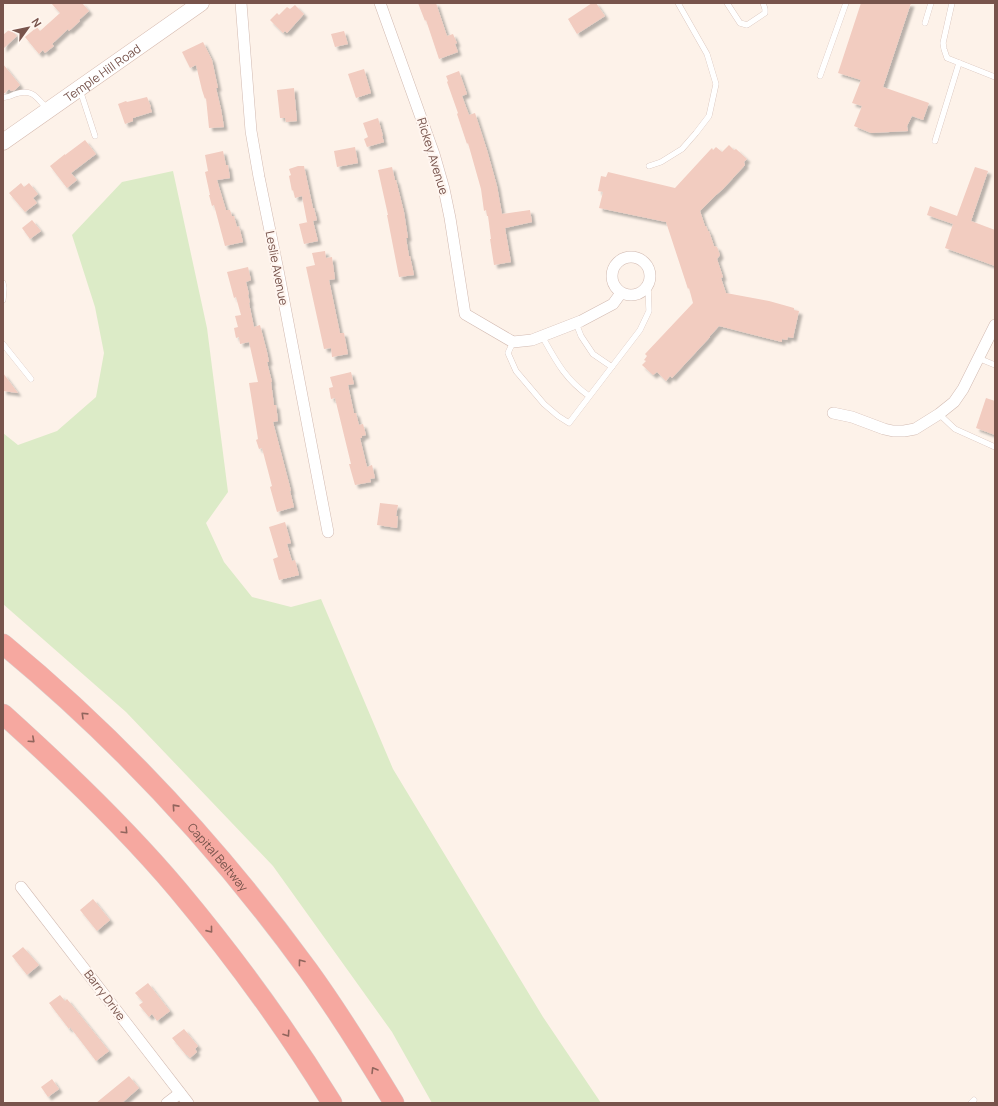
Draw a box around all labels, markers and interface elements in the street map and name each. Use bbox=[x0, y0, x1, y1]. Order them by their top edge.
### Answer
north arrow bbox=[8, 8, 48, 48]
text: N bbox=[28, 15, 45, 30]
street label: Temple Hill Road bbox=[60, 40, 144, 105]
street label: Rickey Avenue bbox=[413, 115, 453, 197]
street label: Leslie Avenue bbox=[261, 229, 293, 307]
one-way arrow bbox=[81, 712, 89, 719]
one-way arrow bbox=[27, 736, 35, 743]
one-way arrow bbox=[173, 804, 180, 812]
street label: Capital Beltway bbox=[184, 819, 253, 895]
one-way arrow bbox=[120, 826, 128, 834]
one-way arrow bbox=[205, 925, 212, 932]
one-way arrow bbox=[299, 959, 306, 966]
street label: Barry Drive bbox=[80, 966, 130, 1024]
one-way arrow bbox=[282, 1030, 290, 1037]
one-way arrow bbox=[371, 1067, 379, 1074]

